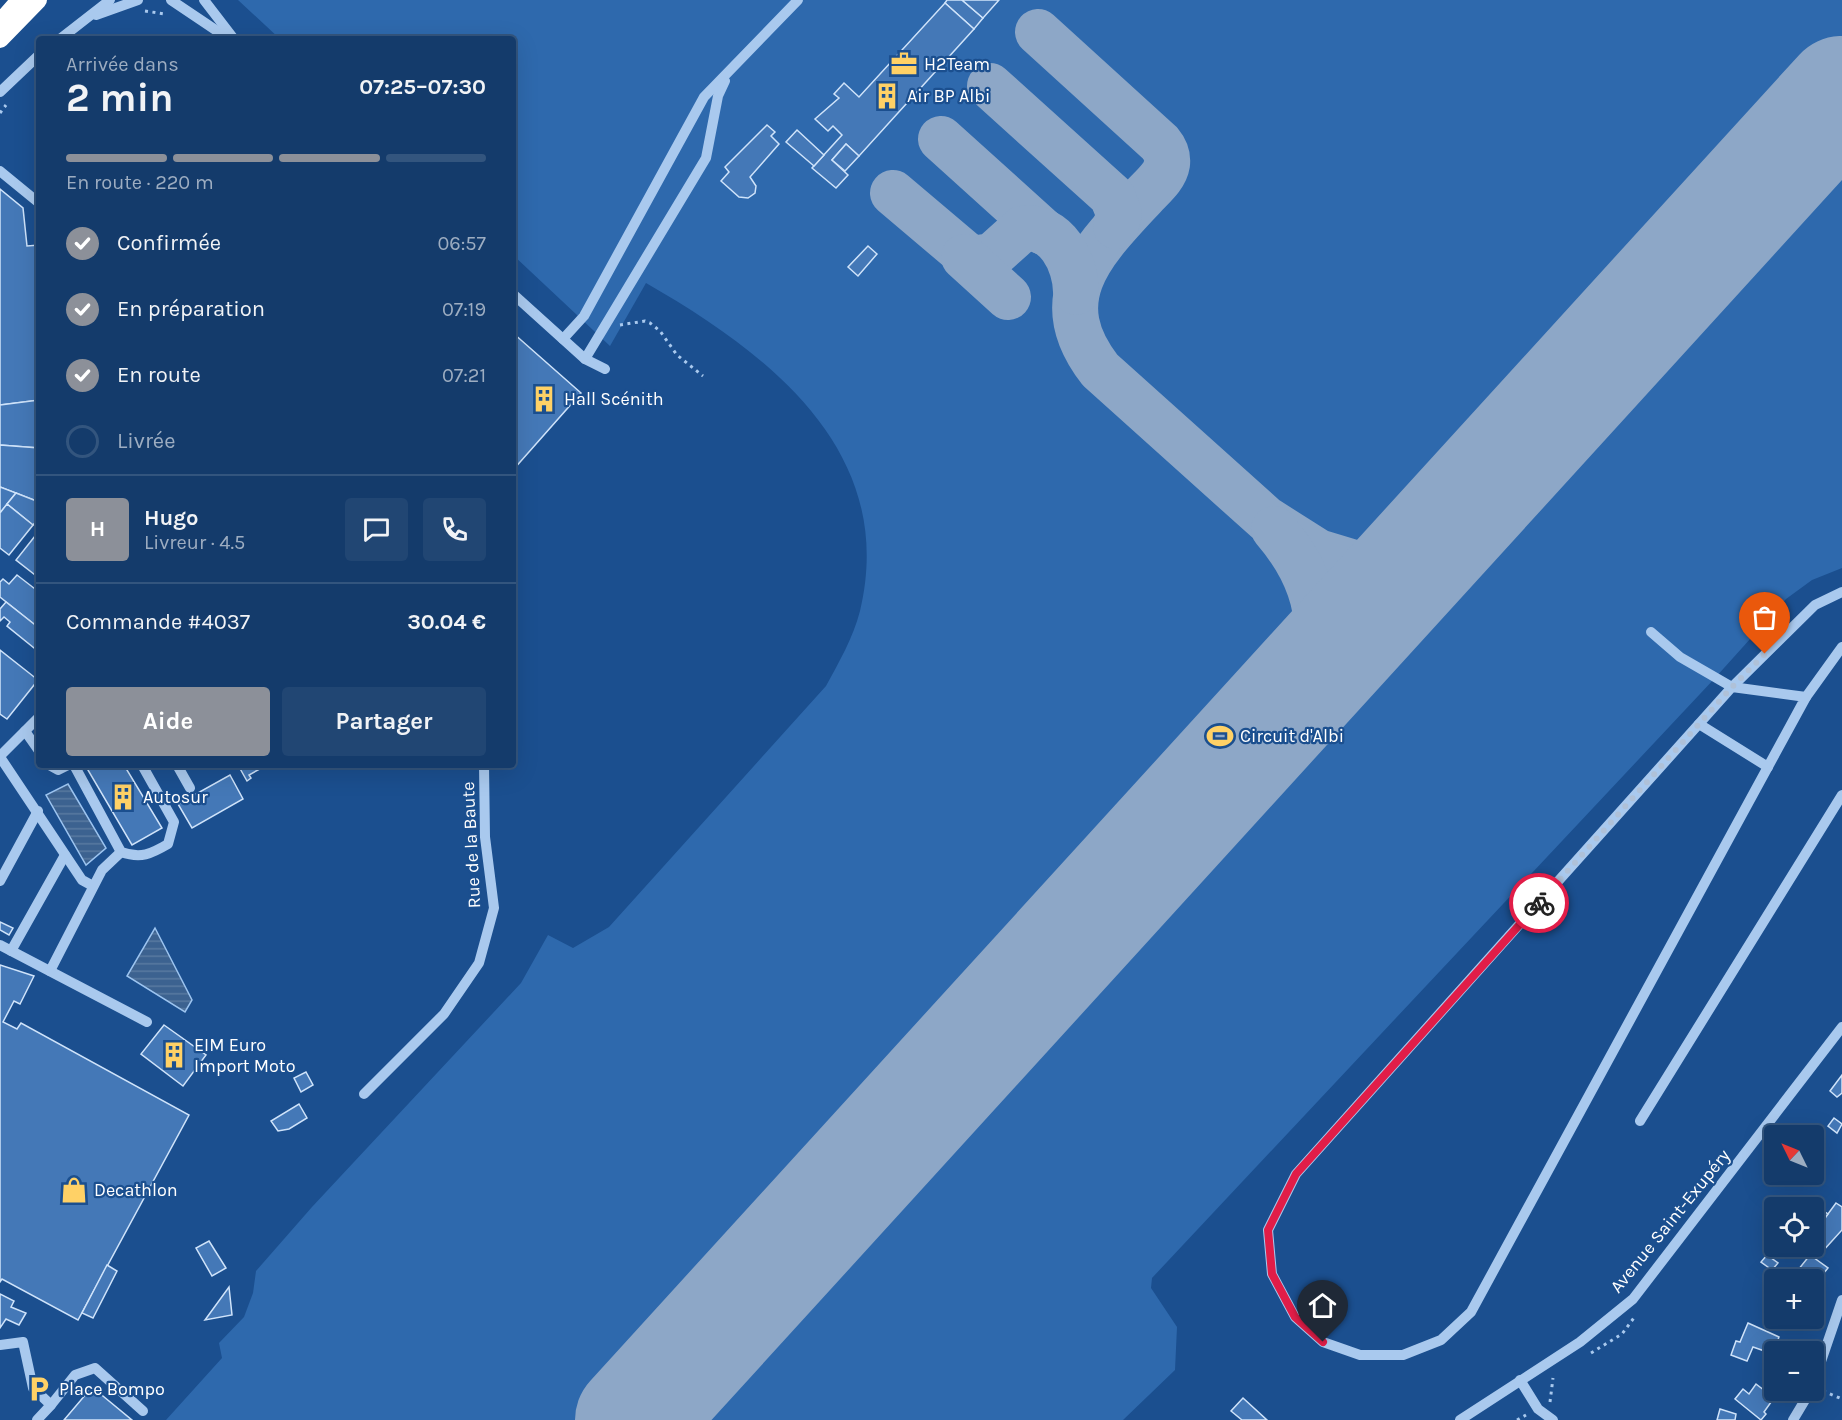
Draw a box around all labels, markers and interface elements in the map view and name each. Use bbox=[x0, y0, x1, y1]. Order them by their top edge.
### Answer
office icon: H2Team bbox=[889, 49, 919, 79]
text: Arrivée dans bbox=[66, 53, 179, 76]
place label: H2Team bbox=[924, 53, 990, 75]
text: 07:25–07:30 bbox=[359, 74, 486, 100]
text: 2 min bbox=[66, 75, 174, 121]
building icon: Air BP Albi bbox=[872, 81, 902, 111]
place label: Air BP Albi bbox=[907, 85, 990, 107]
text: En route · 220 m bbox=[66, 171, 214, 194]
icon: check bbox=[66, 227, 99, 260]
text: Confirmée bbox=[117, 230, 221, 256]
text: 06:57 bbox=[437, 232, 486, 255]
icon: check bbox=[66, 293, 99, 326]
text: En préparation bbox=[117, 296, 265, 322]
text: 07:19 bbox=[442, 298, 486, 321]
icon: check bbox=[66, 359, 99, 392]
text: En route bbox=[117, 362, 201, 388]
text: 07:21 bbox=[442, 364, 486, 387]
building icon: Hall Scénith bbox=[529, 384, 559, 414]
place label: Hall Scénith bbox=[564, 388, 664, 410]
text: Livrée bbox=[117, 428, 175, 454]
button: chat bbox=[345, 498, 408, 561]
button: phone bbox=[423, 498, 486, 561]
text: Hugo bbox=[144, 505, 199, 531]
text: H bbox=[90, 516, 105, 542]
text: Livreur · 4.5 bbox=[144, 531, 245, 554]
pin bbox=[1739, 592, 1790, 654]
icon: bag bbox=[1748, 601, 1781, 634]
text: Commande #4037 bbox=[66, 609, 250, 635]
text: 30.04 € bbox=[407, 609, 486, 635]
button: Aide bbox=[66, 687, 270, 756]
button: Partager bbox=[282, 687, 486, 756]
sports icon: Circuit d'Albi bbox=[1205, 721, 1235, 751]
place label: Circuit d'Albi bbox=[1240, 725, 1344, 747]
street label: Rue de la Baute bbox=[457, 781, 485, 909]
building icon: Autosur bbox=[108, 782, 138, 812]
place label: Autosur bbox=[143, 786, 208, 808]
courier bbox=[1509, 873, 1569, 933]
icon: bike bbox=[1523, 887, 1556, 920]
place label: EIM Euro Import Moto bbox=[194, 1034, 295, 1077]
building icon: EIM Euro Import Moto bbox=[159, 1040, 189, 1070]
north arrow bbox=[1764, 1125, 1824, 1185]
map controls bbox=[1764, 1125, 1824, 1401]
street label: Avenue Saint-Exupéry bbox=[1605, 1144, 1735, 1297]
shop icon: Decathlon bbox=[59, 1175, 89, 1205]
place label: Decathlon bbox=[94, 1179, 178, 1201]
button: locate bbox=[1764, 1197, 1824, 1257]
button: + bbox=[1764, 1269, 1824, 1329]
pin bbox=[1297, 1280, 1348, 1342]
icon: home bbox=[1306, 1289, 1339, 1322]
button: − bbox=[1764, 1341, 1824, 1401]
parking icon: Place Bompo bbox=[24, 1374, 54, 1404]
place label: Place Bompo bbox=[59, 1378, 165, 1400]

